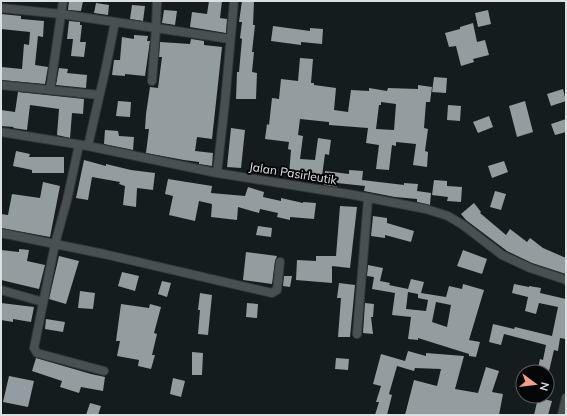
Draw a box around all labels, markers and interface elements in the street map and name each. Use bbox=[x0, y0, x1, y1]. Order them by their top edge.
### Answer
street label: Jalan Pasirleutik bbox=[248, 159, 339, 187]
north arrow bbox=[515, 364, 555, 404]
text: N bbox=[537, 381, 552, 392]

